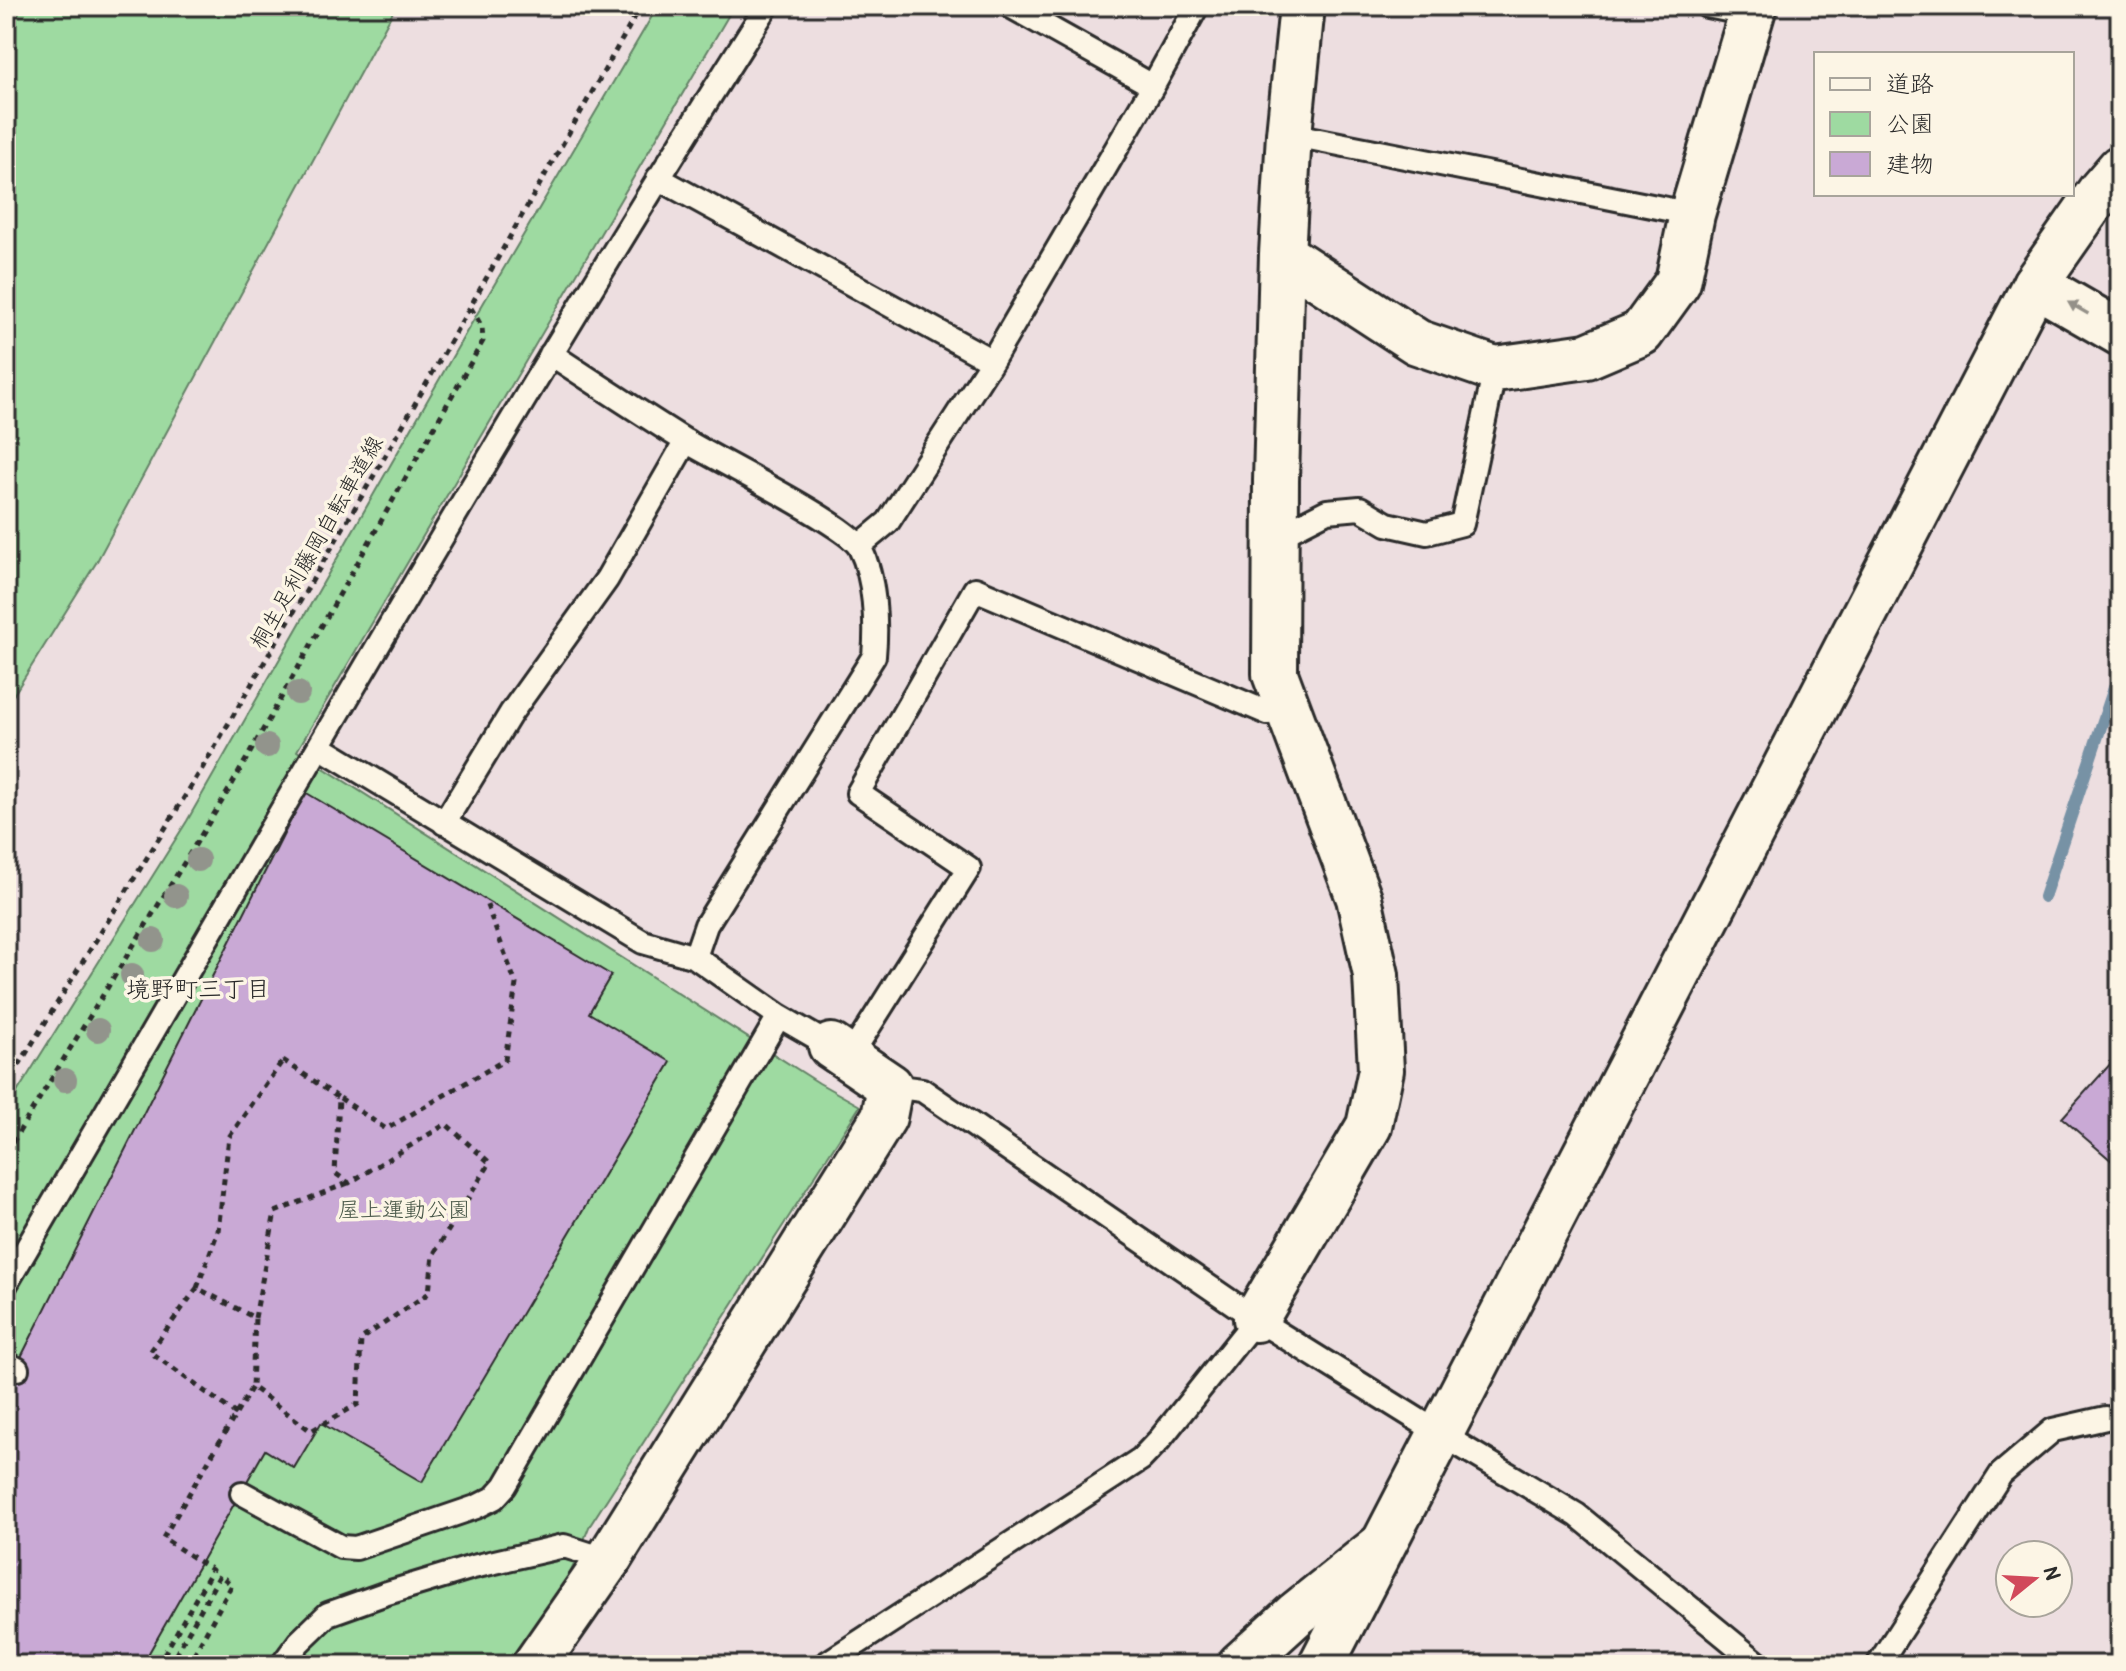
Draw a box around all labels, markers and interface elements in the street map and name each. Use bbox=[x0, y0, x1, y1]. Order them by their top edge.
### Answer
legend bbox=[1814, 52, 2074, 196]
text: 道路 bbox=[1886, 67, 1934, 99]
text: 公園 bbox=[1886, 107, 1934, 139]
text: 建物 bbox=[1886, 147, 1934, 179]
one-way arrow bbox=[2066, 301, 2089, 315]
street label: 桐生足利藤岡自転車道線 bbox=[243, 430, 389, 654]
district label: 境野町三丁目 bbox=[126, 972, 270, 1004]
park label: 屋上運動公園 bbox=[338, 1194, 470, 1224]
north arrow bbox=[1994, 1539, 2074, 1619]
text: N bbox=[2037, 1563, 2069, 1583]

